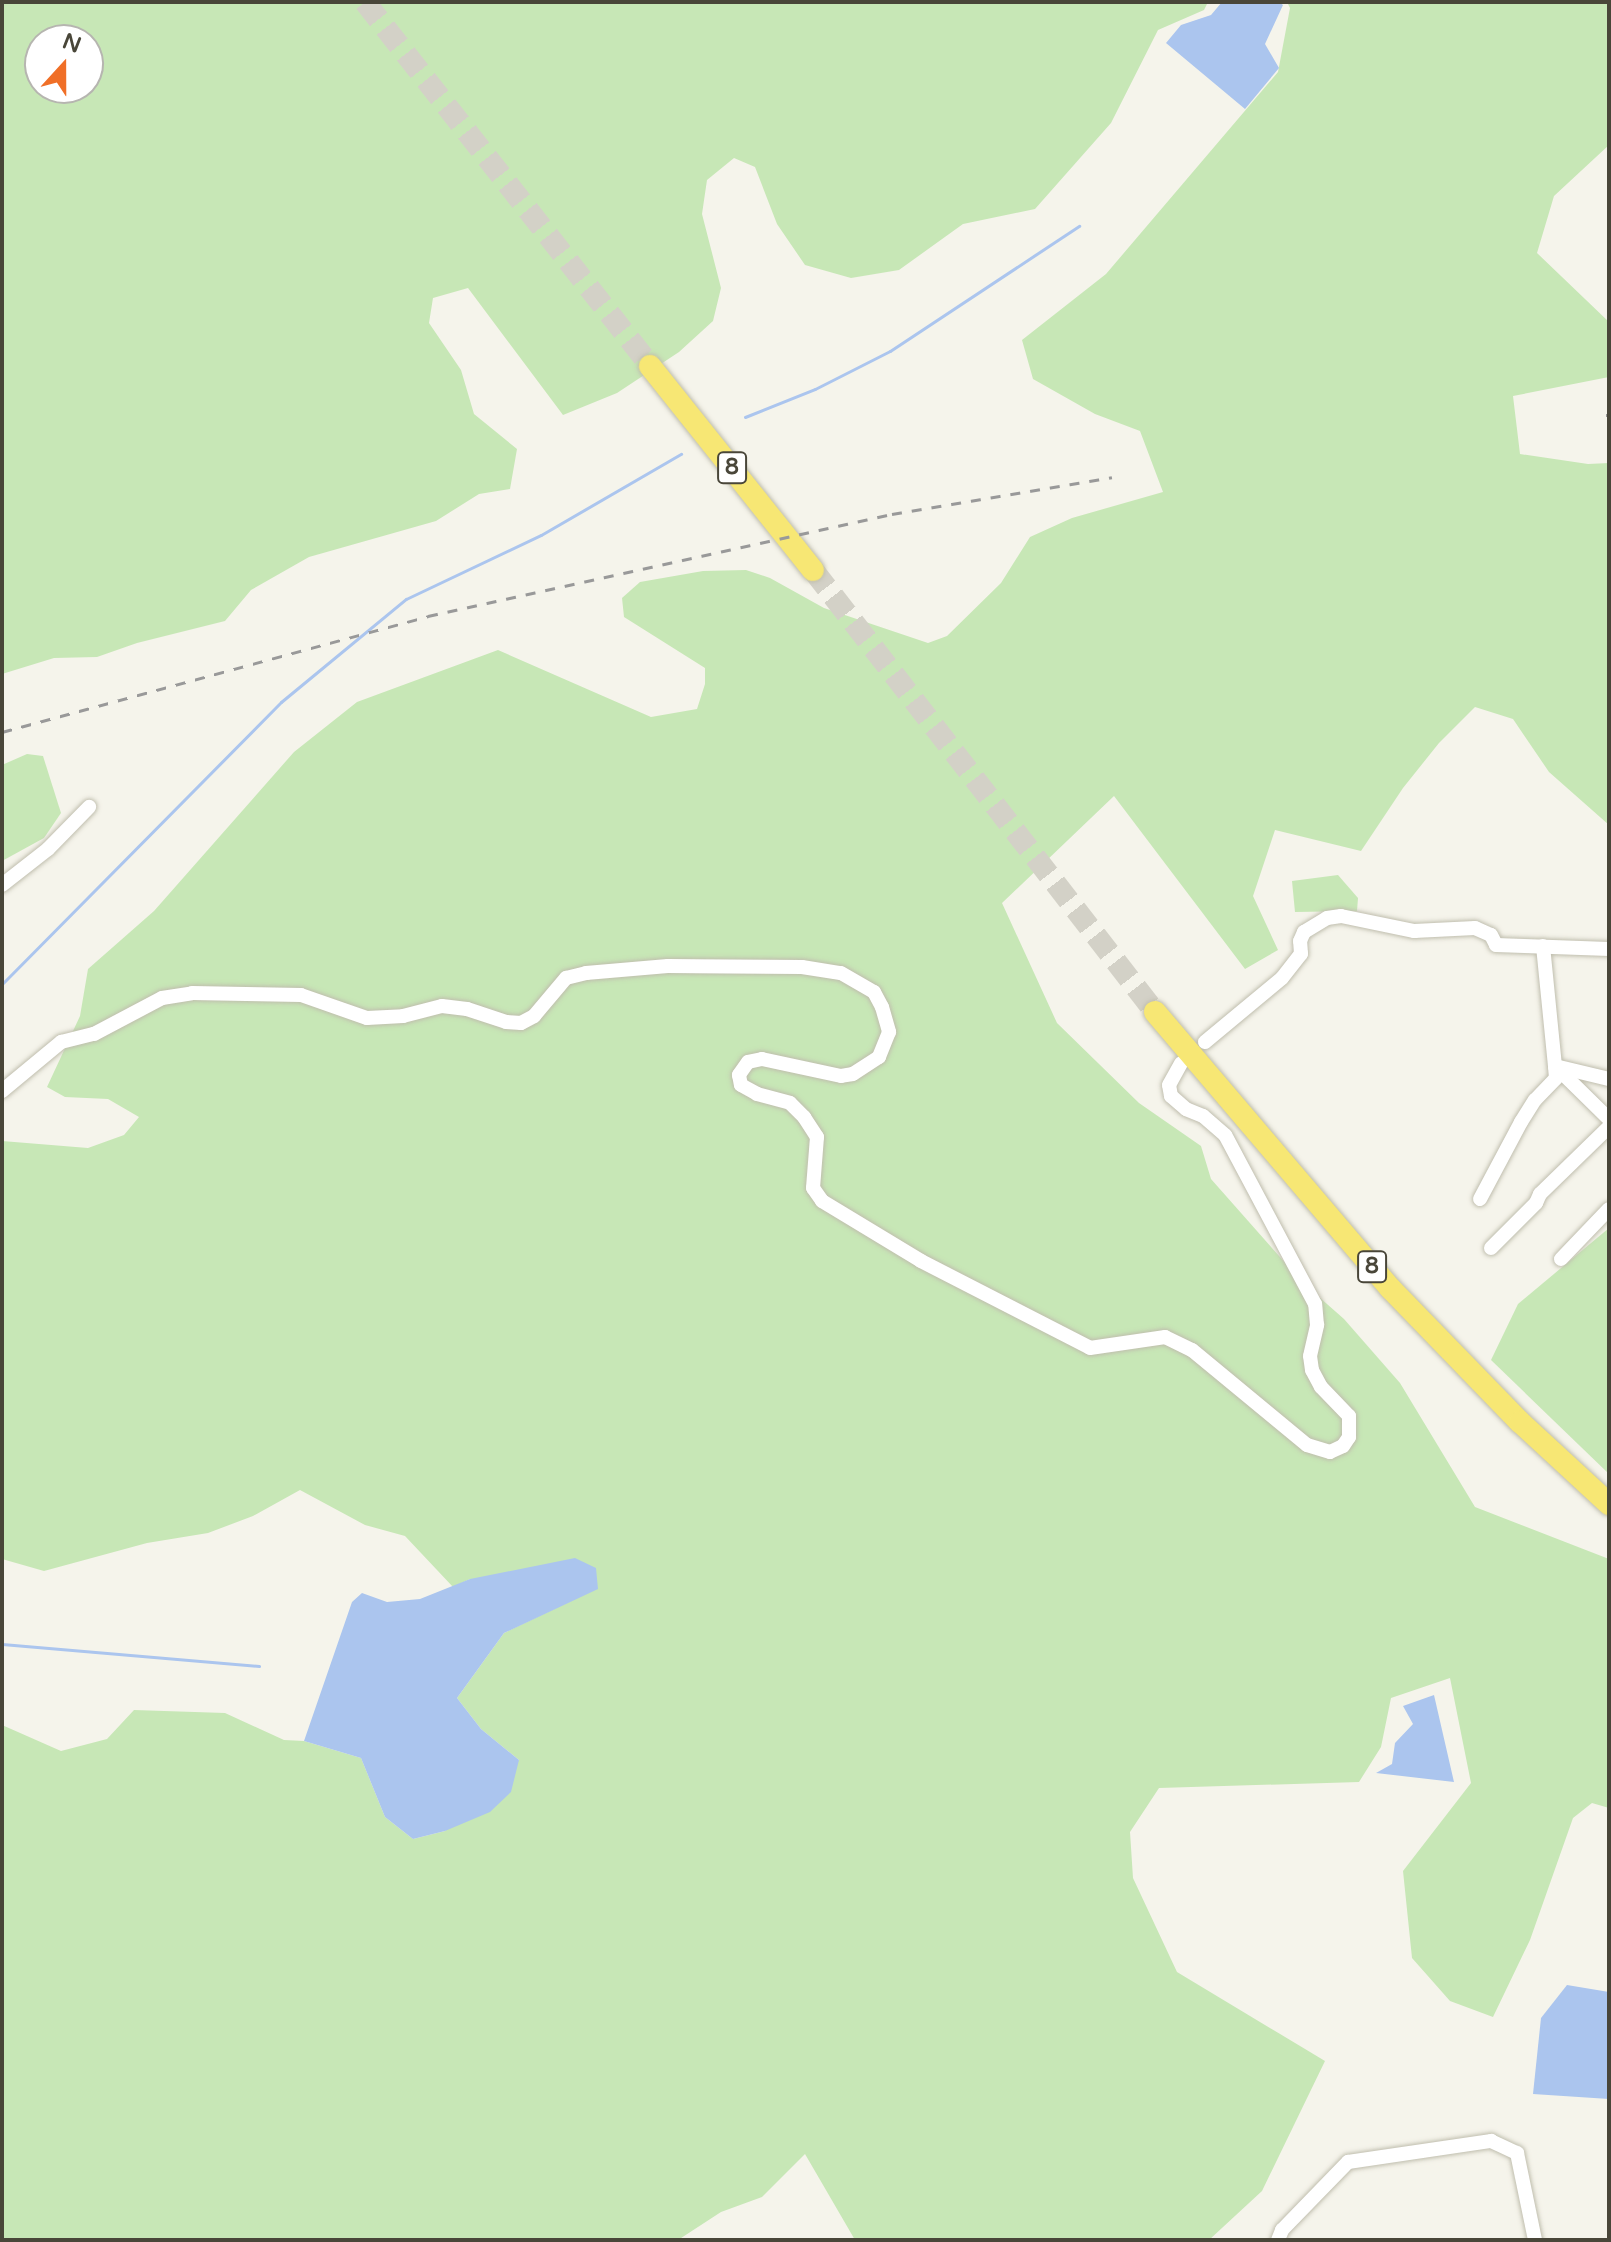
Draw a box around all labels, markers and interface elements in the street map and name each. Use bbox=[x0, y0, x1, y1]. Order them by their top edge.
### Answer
north arrow bbox=[24, 24, 104, 104]
text: N bbox=[59, 28, 85, 59]
road number: 8 bbox=[716, 450, 748, 486]
road number: 8 bbox=[1356, 1249, 1388, 1285]

